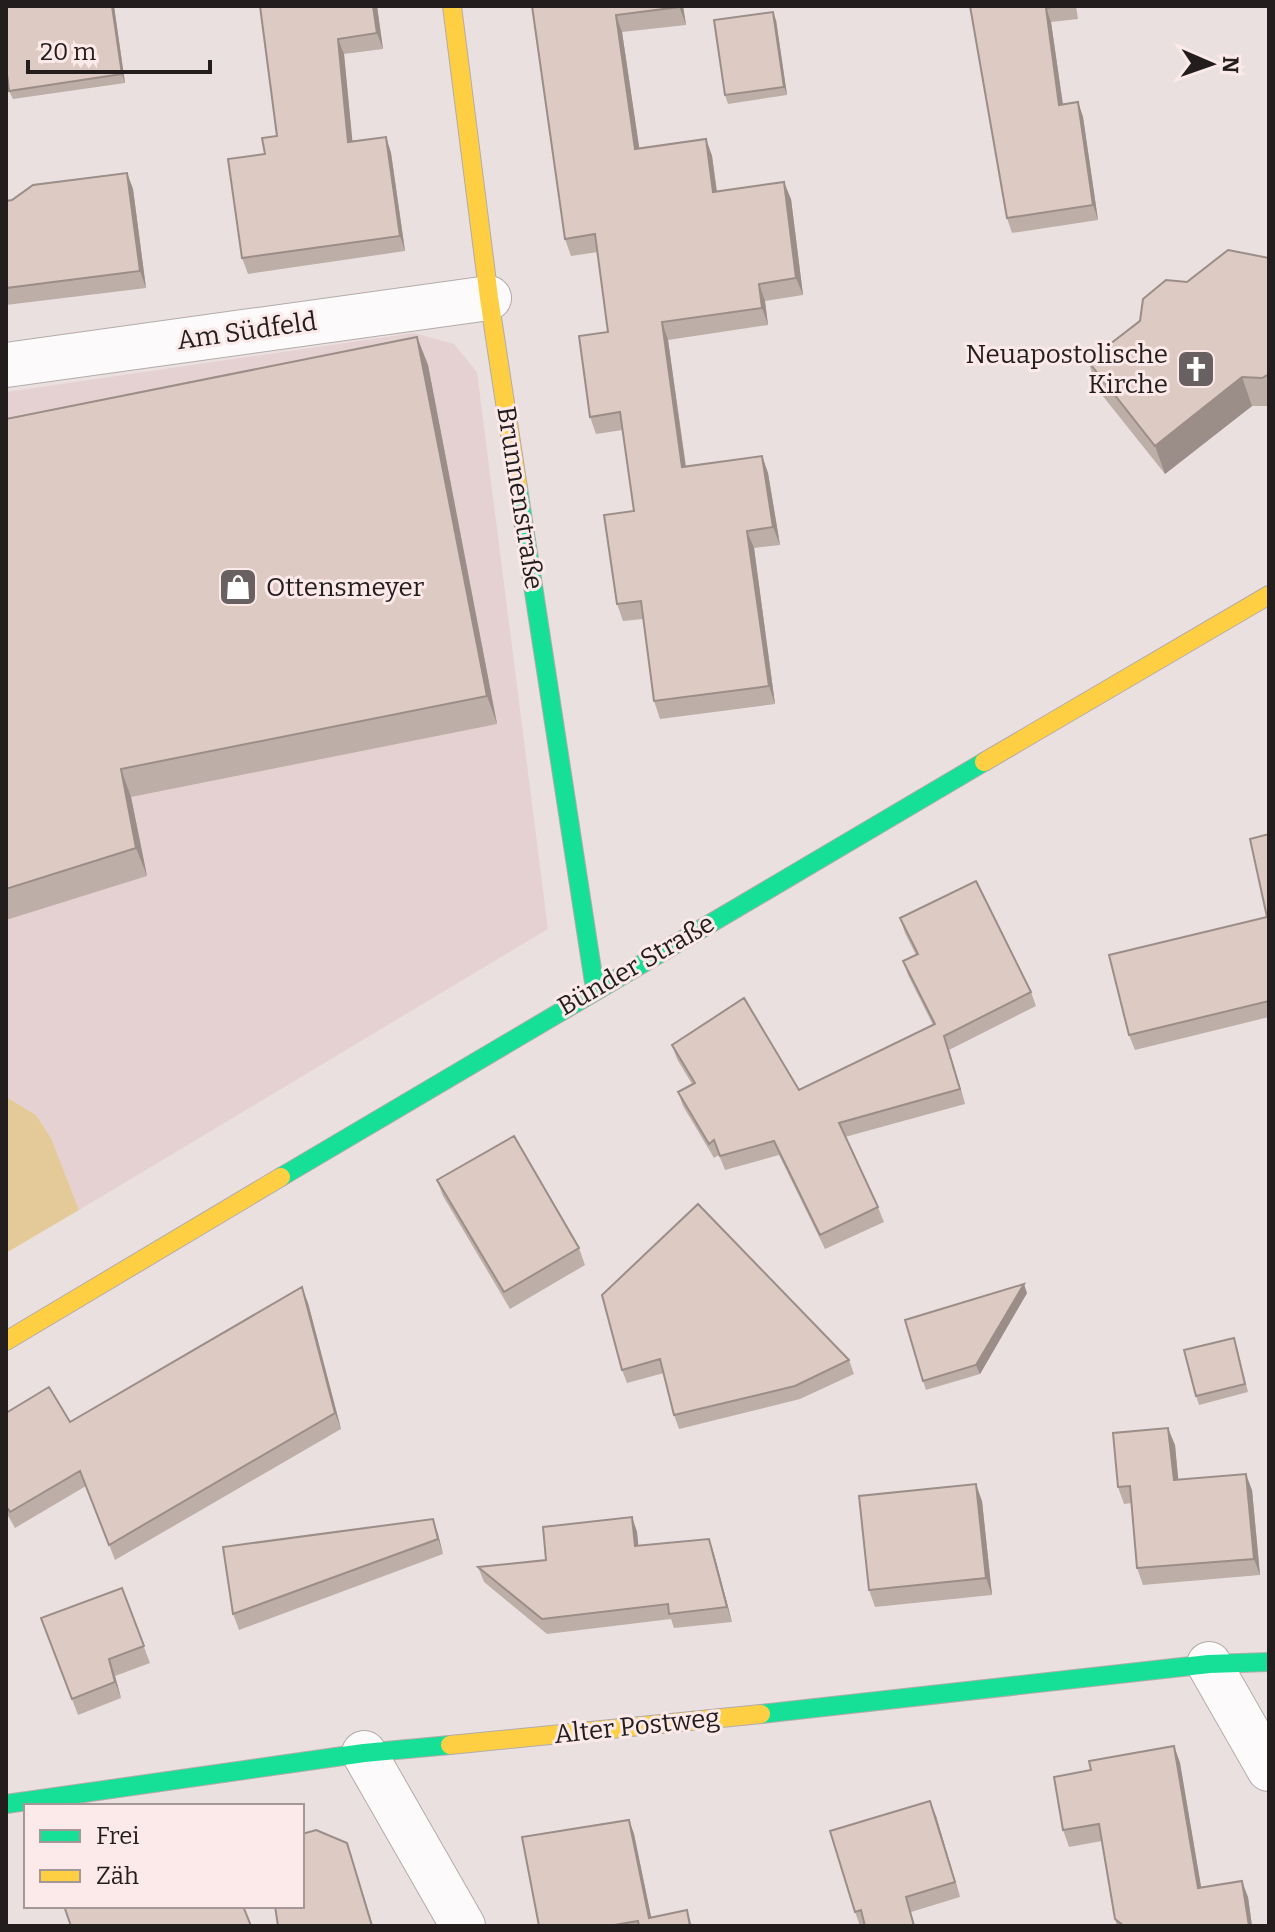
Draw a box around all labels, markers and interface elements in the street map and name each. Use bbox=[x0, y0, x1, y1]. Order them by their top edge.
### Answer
scale bar bbox=[28, 24, 210, 74]
north arrow bbox=[1171, 24, 1251, 104]
text: 20 m bbox=[40, 38, 96, 66]
text: N bbox=[1217, 56, 1244, 74]
street label: Am Südfeld bbox=[175, 306, 319, 356]
place label: Neuapostolische Kirche bbox=[965, 339, 1168, 400]
church icon: Neuapostolische Kirche bbox=[1175, 348, 1217, 390]
street label: Brunnenstraße bbox=[490, 404, 550, 592]
shop icon: Ottensmeyer bbox=[217, 566, 259, 608]
place label: Ottensmeyer bbox=[266, 572, 425, 603]
street label: Bünder Straße bbox=[552, 908, 720, 1022]
street label: Alter Postweg bbox=[553, 1702, 721, 1750]
legend bbox=[24, 1804, 304, 1908]
text: Frei bbox=[96, 1822, 139, 1850]
text: Zäh bbox=[96, 1862, 139, 1890]

